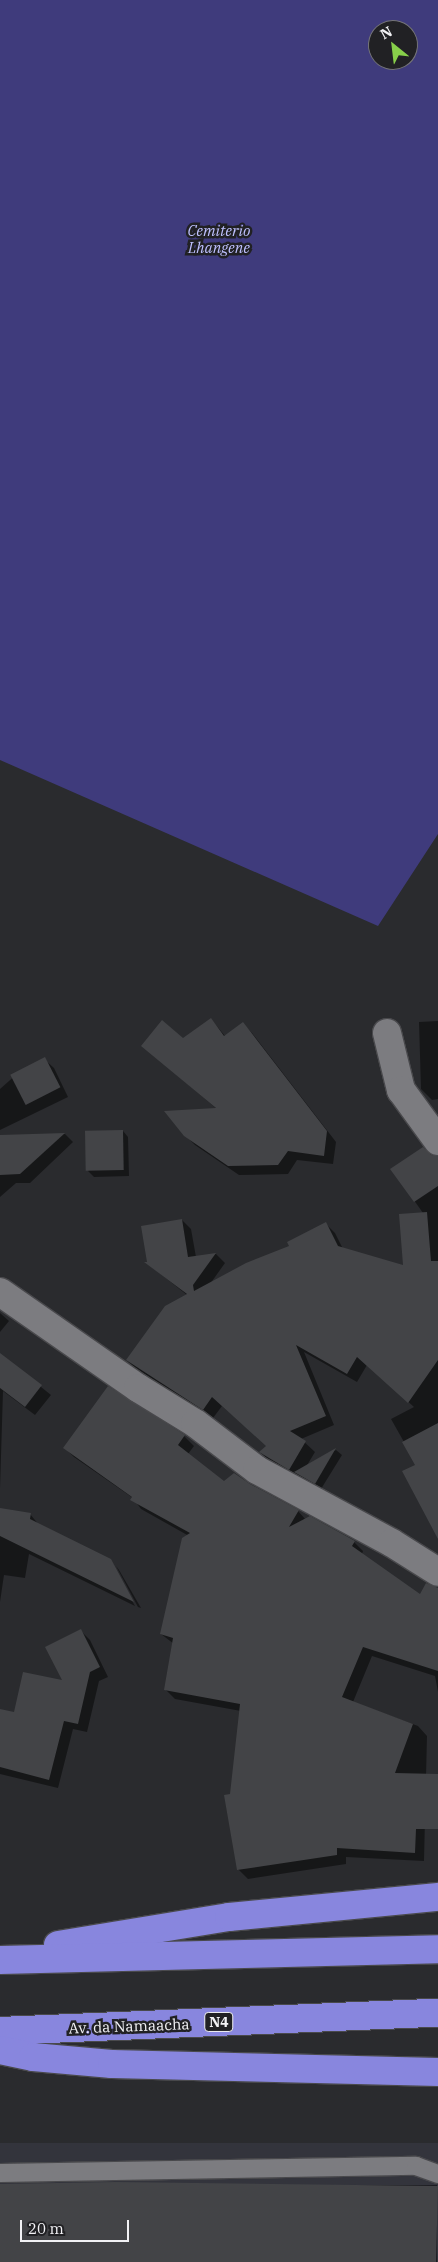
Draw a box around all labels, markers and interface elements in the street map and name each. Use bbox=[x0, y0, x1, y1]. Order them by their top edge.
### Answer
north arrow bbox=[368, 20, 418, 70]
text: N bbox=[377, 22, 395, 43]
park label: Cemiterio Lhangene bbox=[188, 221, 250, 256]
road number: N4 bbox=[204, 2010, 234, 2034]
street label: Av. da Namaacha bbox=[68, 2015, 190, 2037]
scale bar bbox=[22, 2210, 131, 2242]
text: 20 m bbox=[28, 2219, 64, 2238]

